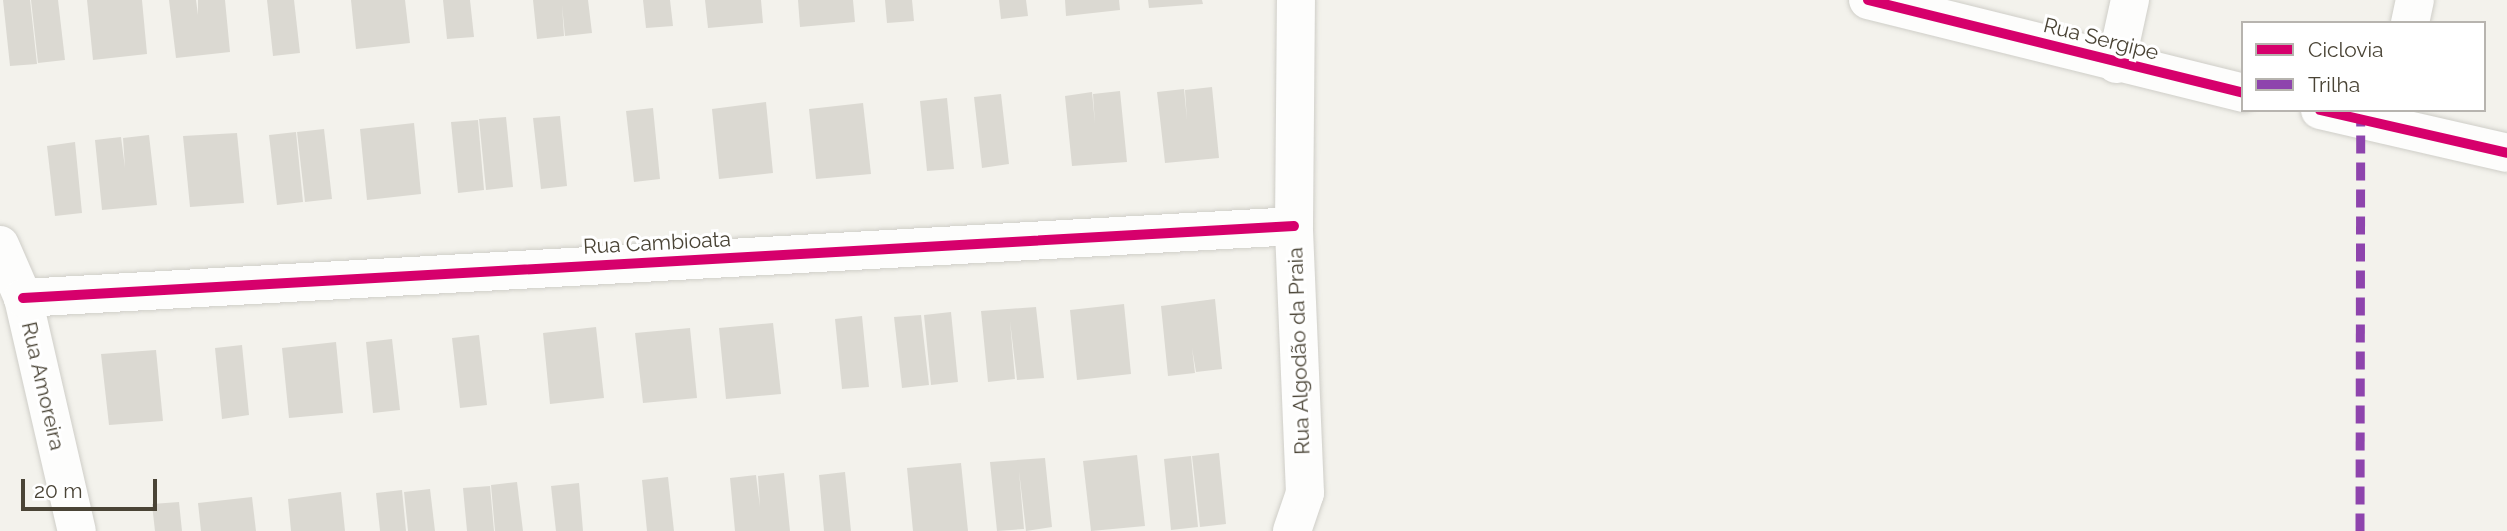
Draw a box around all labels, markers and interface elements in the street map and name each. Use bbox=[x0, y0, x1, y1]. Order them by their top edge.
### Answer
street label: Rua Sergipe bbox=[2041, 13, 2161, 65]
legend bbox=[2241, 21, 2486, 112]
text: Ciclovia bbox=[2308, 37, 2384, 62]
text: Trilha bbox=[2308, 72, 2360, 97]
street label: Rua Cambioata bbox=[583, 227, 731, 259]
street label: Rua Algodão da Praia bbox=[1283, 246, 1315, 456]
street label: Rua Amoreira bbox=[16, 319, 70, 453]
scale bar bbox=[24, 464, 161, 508]
text: 20 m bbox=[34, 478, 82, 503]

